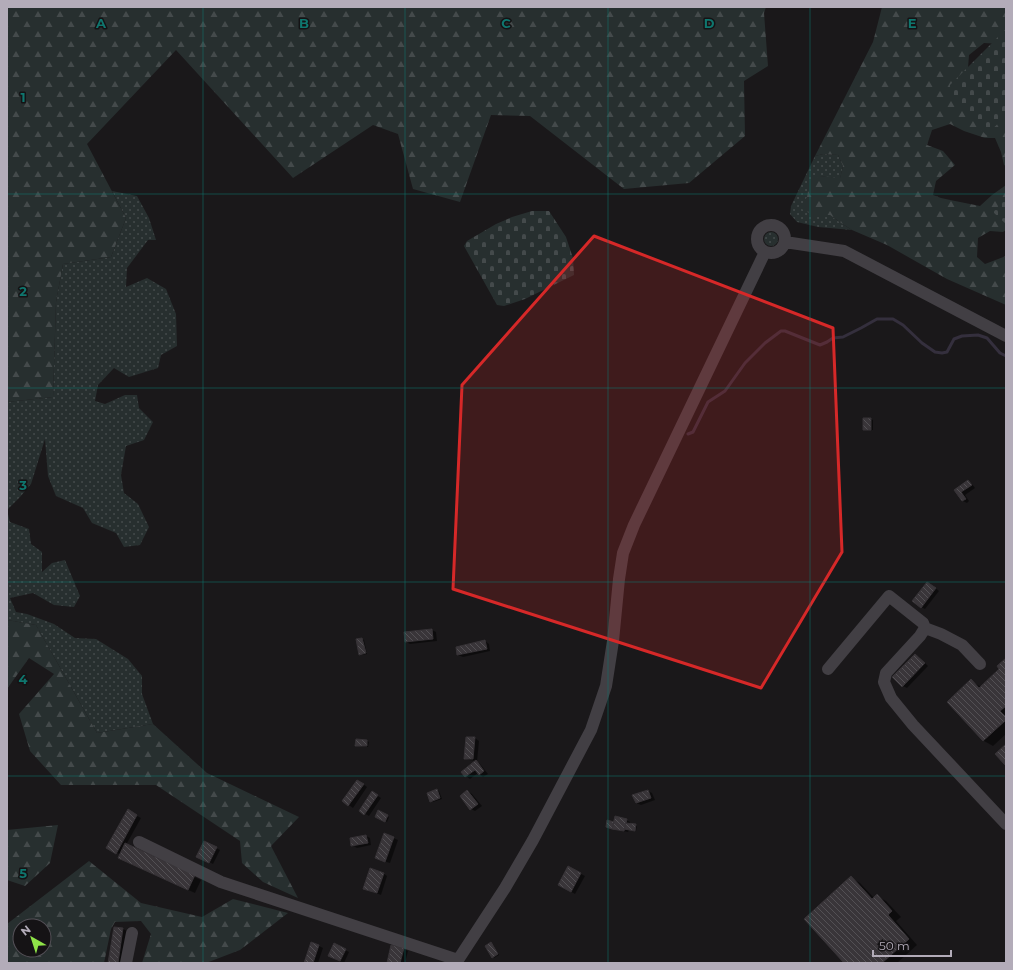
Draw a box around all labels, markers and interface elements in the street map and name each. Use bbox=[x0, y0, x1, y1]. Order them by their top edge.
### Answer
text: A bbox=[95, 15, 107, 31]
text: B bbox=[299, 15, 309, 31]
text: C bbox=[501, 15, 511, 31]
text: D bbox=[704, 15, 715, 31]
text: E bbox=[908, 15, 917, 31]
text: 1 bbox=[20, 89, 26, 105]
text: 2 bbox=[19, 283, 27, 299]
text: 3 bbox=[18, 477, 27, 493]
text: 4 bbox=[19, 671, 28, 687]
text: 5 bbox=[19, 865, 27, 881]
north arrow bbox=[12, 918, 52, 958]
text: N bbox=[18, 922, 34, 938]
scale bar bbox=[873, 932, 951, 958]
text: 50 m bbox=[879, 938, 910, 953]

